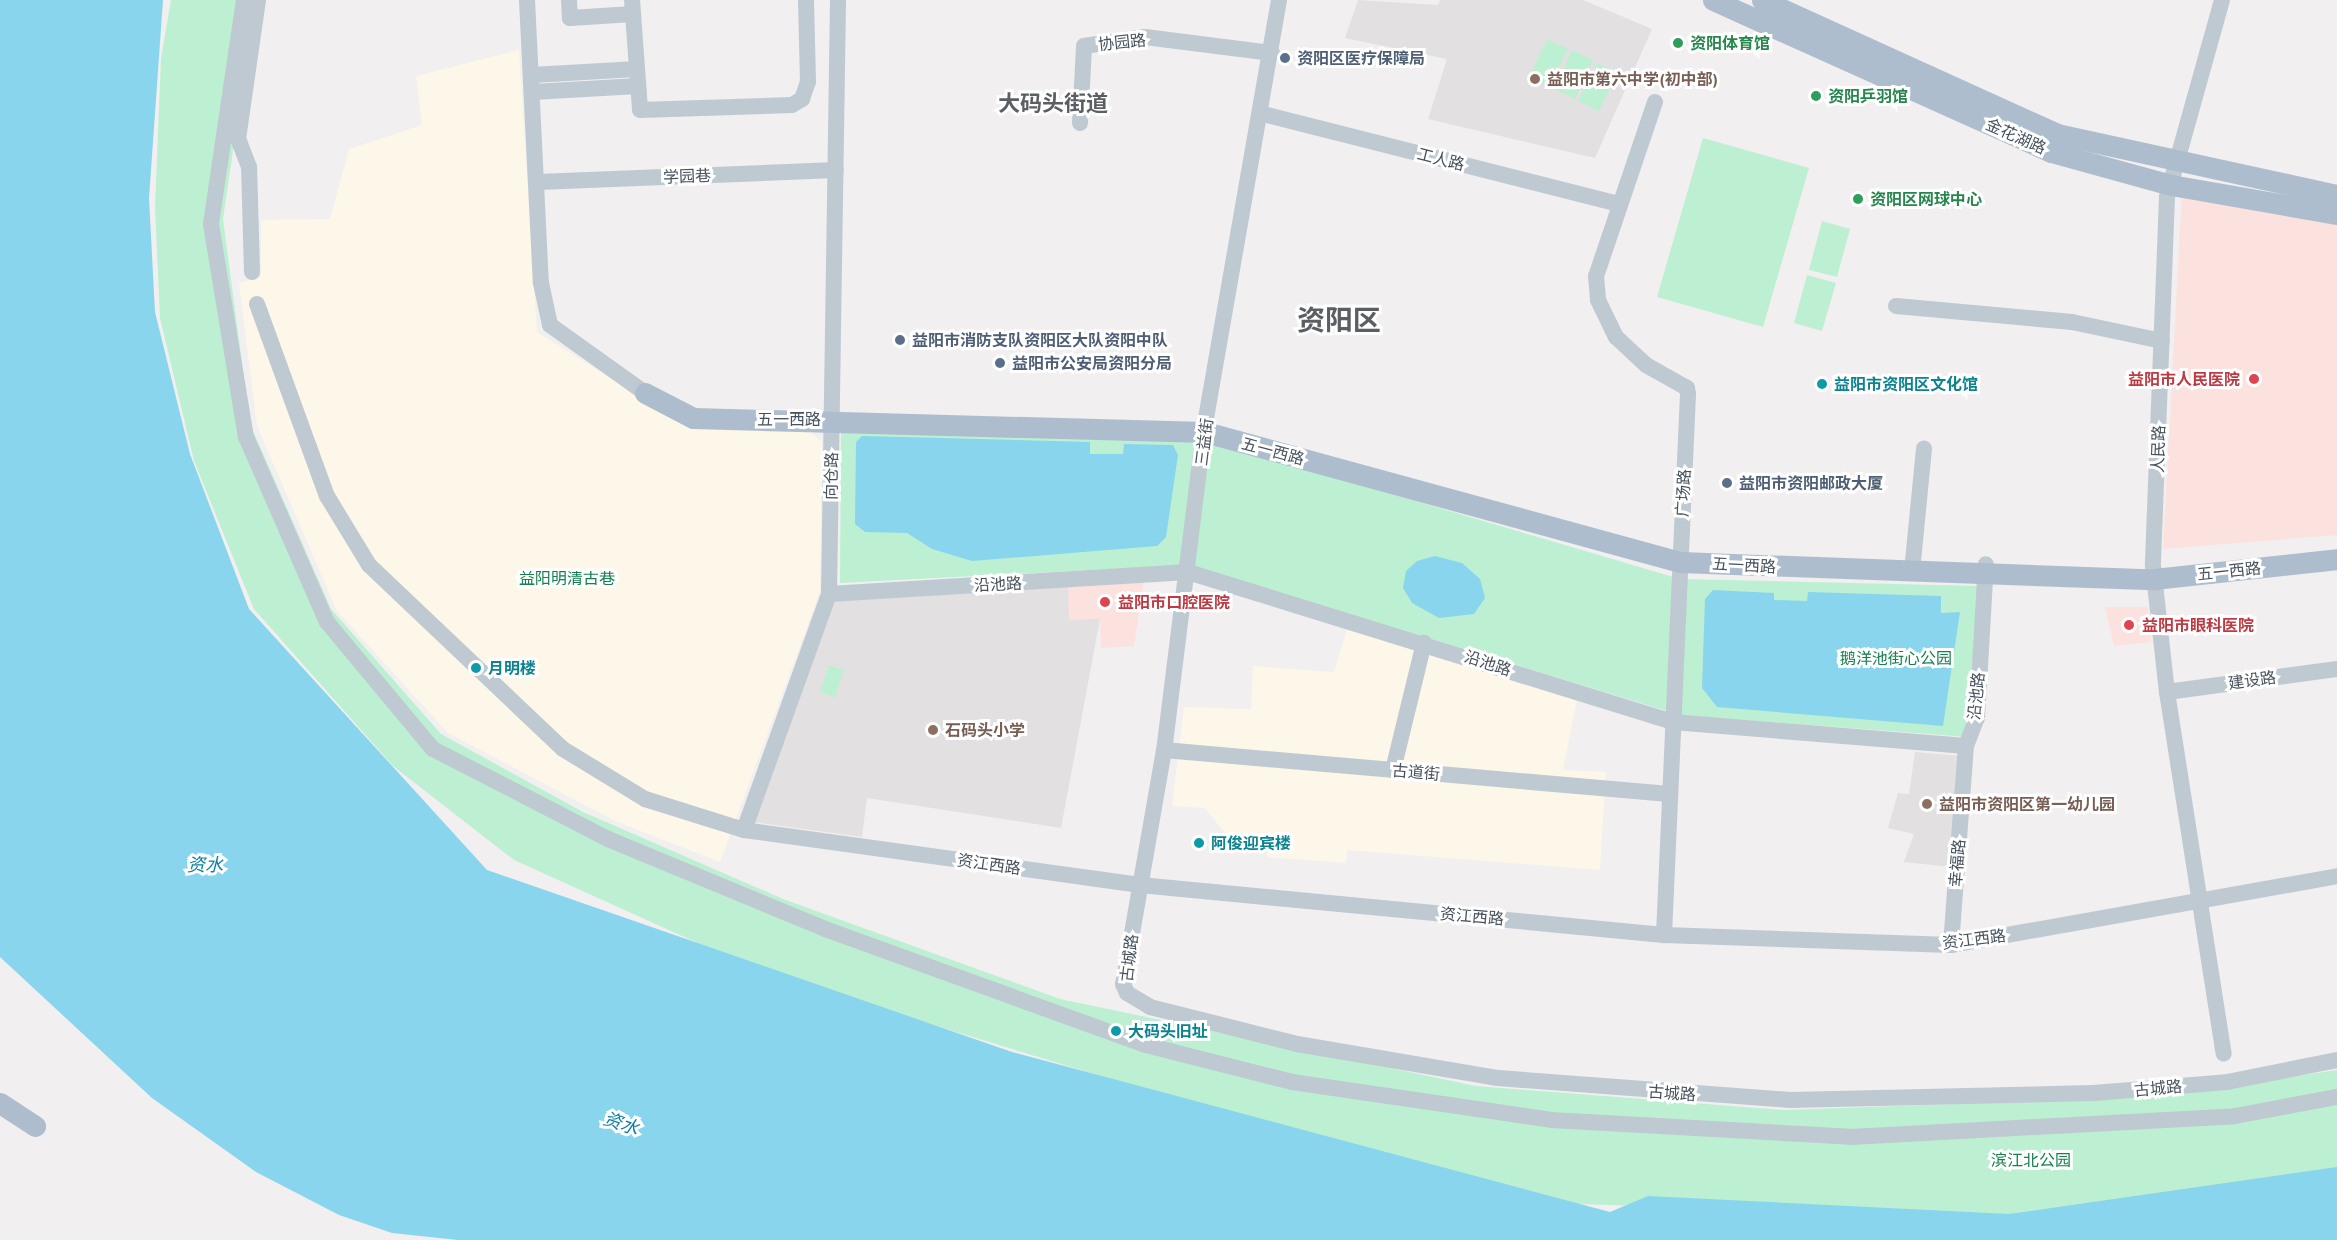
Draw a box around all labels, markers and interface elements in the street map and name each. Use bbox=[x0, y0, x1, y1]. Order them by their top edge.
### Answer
street label: 协园路 bbox=[1097, 30, 1147, 54]
place label: 资阳体育馆 bbox=[1690, 33, 1770, 53]
marker: 资阳体育馆 bbox=[1671, 36, 1685, 50]
place label: 资阳区医疗保障局 bbox=[1297, 48, 1425, 68]
marker: 资阳区医疗保障局 bbox=[1278, 51, 1292, 65]
place label: 益阳市第六中学(初中部) bbox=[1547, 69, 1718, 89]
marker: 益阳市第六中学(初中部) bbox=[1528, 72, 1542, 86]
place label: 资阳乒羽馆 bbox=[1828, 86, 1908, 106]
marker: 资阳乒羽馆 bbox=[1809, 89, 1823, 103]
district label: 大码头街道 bbox=[998, 91, 1108, 117]
street label: 金花湖路 bbox=[1983, 114, 2049, 158]
street label: 工人路 bbox=[1415, 144, 1467, 174]
street label: 学园巷 bbox=[663, 166, 711, 186]
place label: 资阳区网球中心 bbox=[1870, 189, 1982, 209]
marker: 资阳区网球中心 bbox=[1851, 192, 1865, 206]
district label: 资阳区 bbox=[1297, 303, 1381, 337]
place label: 益阳市消防支队资阳区大队资阳中队 bbox=[912, 330, 1168, 350]
marker: 益阳市消防支队资阳区大队资阳中队 bbox=[893, 333, 907, 347]
place label: 益阳市公安局资阳分局 bbox=[1012, 353, 1172, 373]
marker: 益阳市公安局资阳分局 bbox=[993, 356, 1007, 370]
place label: 益阳市人民医院 bbox=[2128, 369, 2240, 389]
marker: 益阳市人民医院 bbox=[2245, 370, 2263, 388]
place label: 益阳市资阳区文化馆 bbox=[1834, 374, 1978, 394]
marker: 益阳市资阳区文化馆 bbox=[1815, 377, 1829, 391]
street label: 五一西路 bbox=[757, 409, 821, 429]
street label: 三益街 bbox=[1192, 417, 1216, 467]
street label: 人民路 bbox=[2148, 425, 2168, 473]
street label: 五一西路 bbox=[1240, 433, 1306, 469]
street label: 向仓路 bbox=[821, 452, 841, 500]
street label: 广场路 bbox=[1672, 469, 1694, 517]
place label: 益阳市资阳邮政大厦 bbox=[1739, 473, 1883, 493]
marker: 益阳市资阳邮政大厦 bbox=[1720, 476, 1734, 490]
street label: 五一西路 bbox=[1712, 554, 1776, 576]
street label: 五一西路 bbox=[2196, 558, 2262, 584]
park label: 益阳明清古巷 bbox=[519, 568, 615, 588]
street label: 沿池路 bbox=[974, 573, 1022, 595]
place label: 益阳市口腔医院 bbox=[1118, 592, 1230, 612]
marker: 益阳市口腔医院 bbox=[1096, 593, 1114, 611]
place label: 益阳市眼科医院 bbox=[2142, 615, 2254, 635]
marker: 益阳市眼科医院 bbox=[2120, 616, 2138, 634]
street label: 沿池路 bbox=[1462, 646, 1514, 680]
park label: 鹅洋池街心公园 bbox=[1840, 648, 1952, 668]
place label: 月明楼 bbox=[488, 658, 536, 678]
marker: 月明楼 bbox=[469, 661, 483, 675]
street label: 建设路 bbox=[2227, 667, 2277, 693]
street label: 沿池路 bbox=[1964, 671, 1988, 721]
place label: 石码头小学 bbox=[945, 720, 1025, 740]
marker: 石码头小学 bbox=[926, 723, 940, 737]
street label: 古道街 bbox=[1391, 760, 1441, 784]
place label: 益阳市资阳区第一幼儿园 bbox=[1939, 794, 2115, 814]
marker: 益阳市资阳区第一幼儿园 bbox=[1920, 797, 1934, 811]
place label: 阿俊迎宾楼 bbox=[1211, 833, 1291, 853]
marker: 阿俊迎宾楼 bbox=[1192, 836, 1206, 850]
street label: 幸福路 bbox=[1945, 838, 1969, 888]
street label: 资江西路 bbox=[956, 850, 1022, 878]
water label: 资水 bbox=[187, 854, 223, 876]
street label: 资江西路 bbox=[1439, 904, 1505, 928]
street label: 资江西路 bbox=[1941, 926, 2007, 952]
street label: 古城路 bbox=[1117, 933, 1141, 983]
place label: 大码头旧址 bbox=[1128, 1021, 1208, 1041]
marker: 大码头旧址 bbox=[1109, 1024, 1123, 1038]
street label: 古城路 bbox=[2133, 1076, 2183, 1100]
street label: 古城路 bbox=[1647, 1082, 1697, 1104]
water label: 资水 bbox=[600, 1108, 642, 1140]
park label: 滨江北公园 bbox=[1991, 1150, 2071, 1170]

